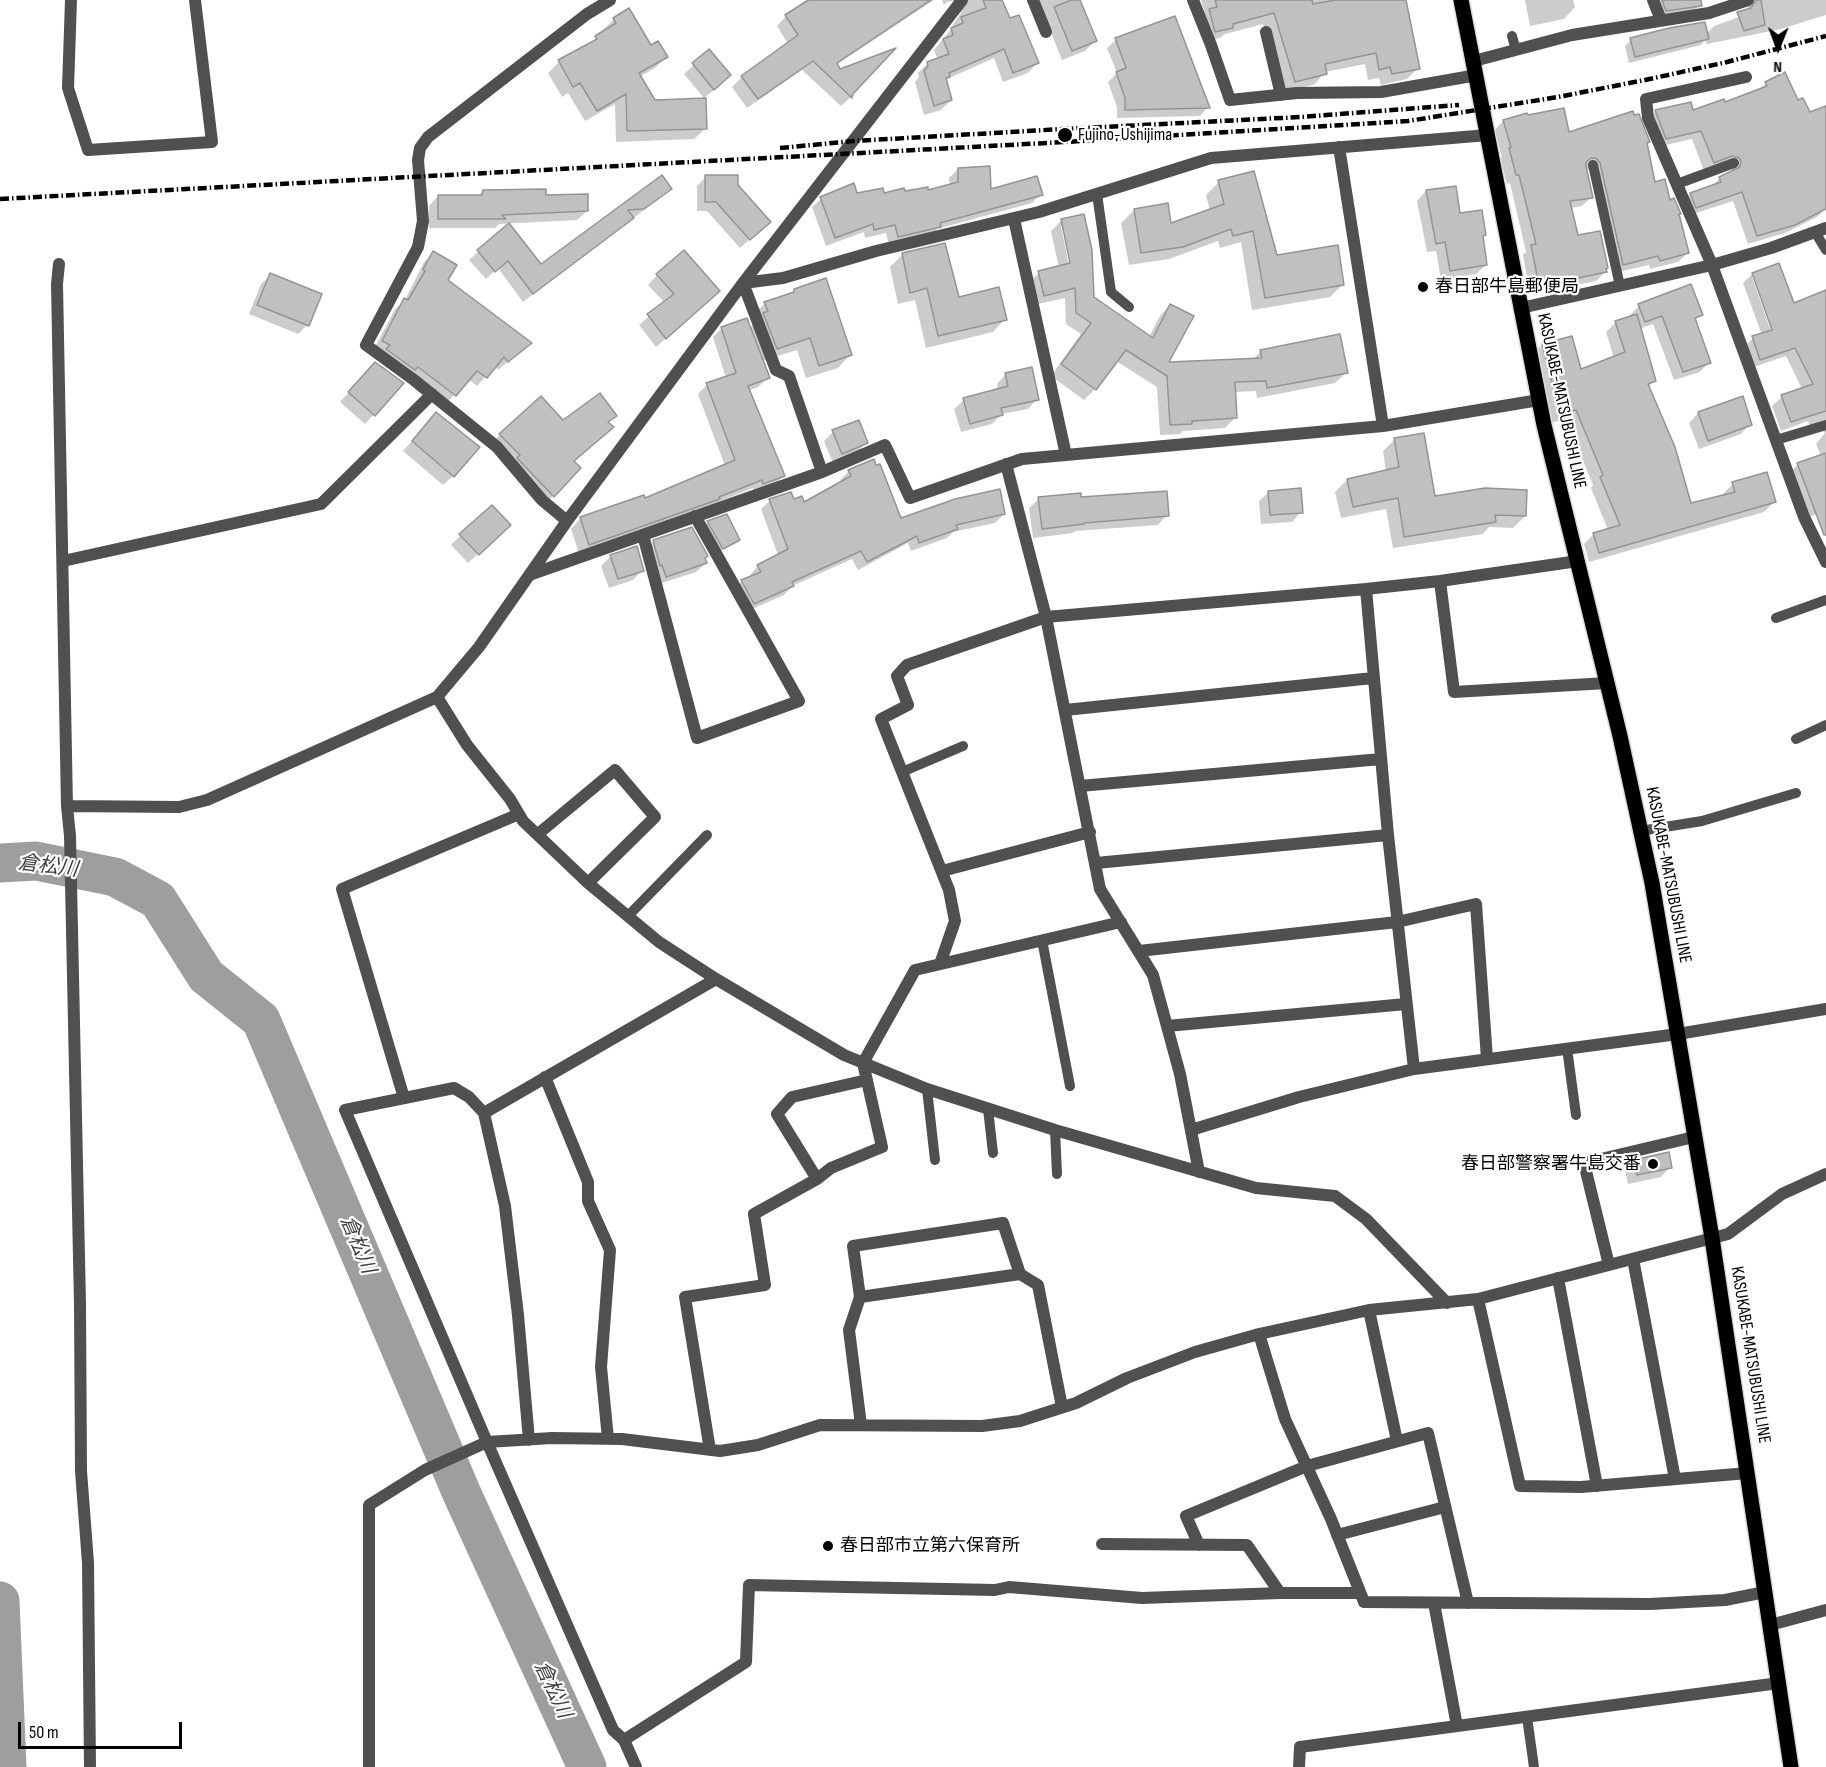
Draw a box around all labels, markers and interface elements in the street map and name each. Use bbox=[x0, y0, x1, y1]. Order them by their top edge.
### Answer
north arrow bbox=[1748, 18, 1808, 78]
text: N bbox=[1773, 57, 1782, 76]
place label: Fujino-Ushijima bbox=[1078, 124, 1172, 146]
marker: Fujino-Ushijima bbox=[1056, 126, 1074, 144]
place label: 春日部牛島郵便局 bbox=[1435, 276, 1579, 298]
marker: 春日部牛島郵便局 bbox=[1416, 280, 1430, 294]
street label: KASUKABE-MATSUBUSHI LINE bbox=[1532, 311, 1590, 491]
street label: KASUKABE-MATSUBUSHI LINE bbox=[1640, 785, 1696, 965]
water label: 倉松川 bbox=[17, 851, 79, 883]
place label: 春日部警察署牛島交番 bbox=[1461, 1153, 1641, 1175]
marker: 春日部警察署牛島交番 bbox=[1646, 1157, 1660, 1171]
water label: 倉松川 bbox=[334, 1213, 380, 1277]
street label: KASUKABE-MATSUBUSHI LINE bbox=[1725, 1265, 1775, 1445]
place label: 春日部市立第六保育所 bbox=[840, 1535, 1020, 1557]
marker: 春日部市立第六保育所 bbox=[821, 1539, 835, 1553]
water label: 倉松川 bbox=[528, 1658, 576, 1722]
scale bar bbox=[21, 1710, 184, 1748]
text: 50 m bbox=[29, 1722, 59, 1743]

